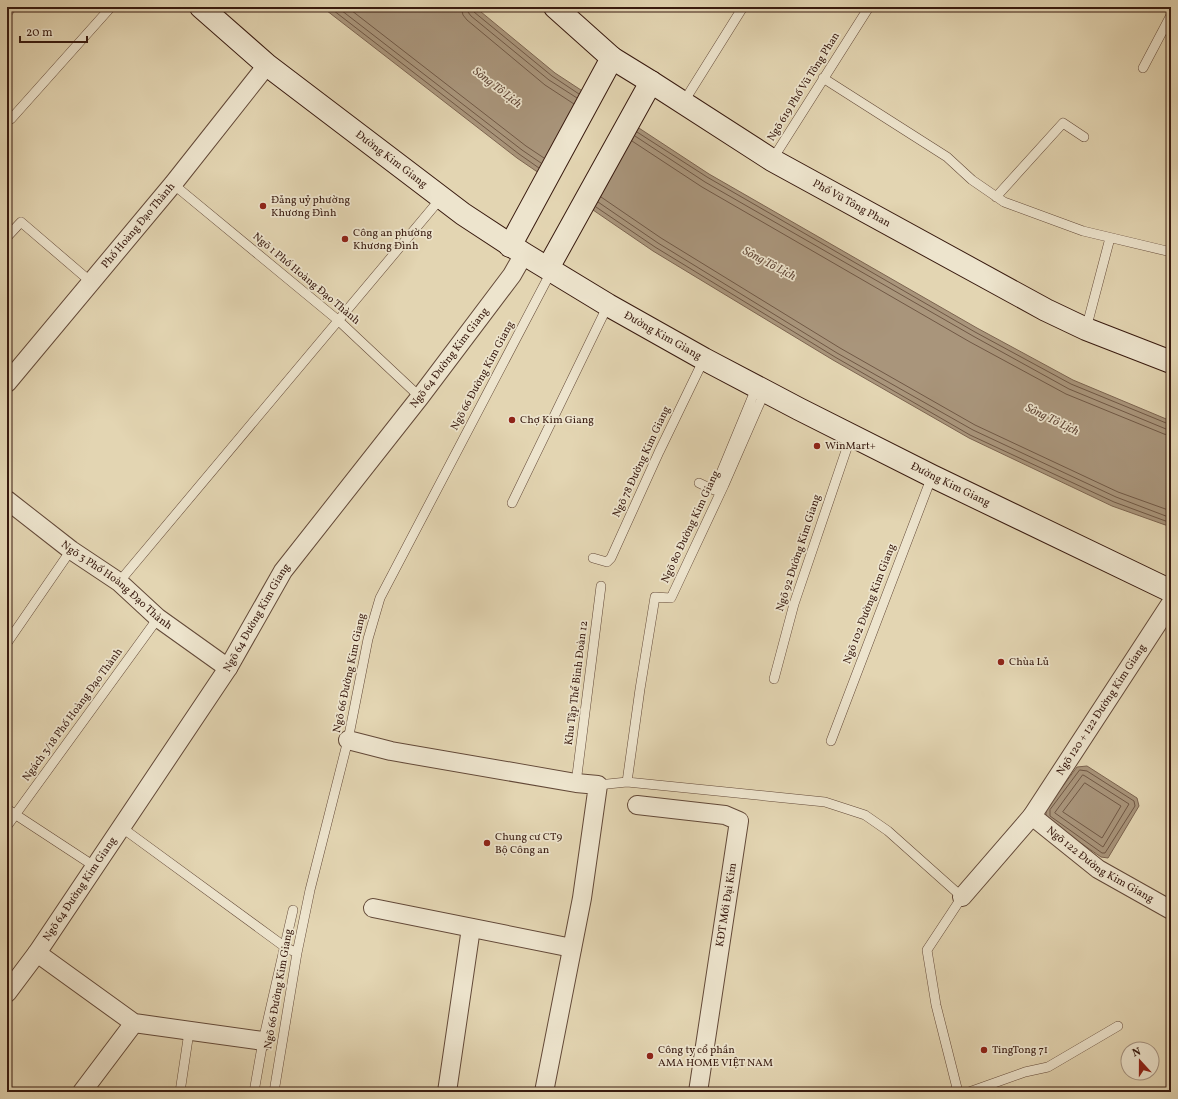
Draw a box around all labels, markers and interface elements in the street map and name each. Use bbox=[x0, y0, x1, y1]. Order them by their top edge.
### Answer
scale bar bbox=[20, 18, 87, 44]
text: 20 m bbox=[26, 25, 53, 41]
street label: Ngõ 619 Phố Vũ Tông Phan bbox=[764, 29, 844, 144]
water label: Sông Tô Lịch bbox=[469, 64, 525, 112]
street label: Đường Kim Giang bbox=[352, 127, 431, 192]
street label: Phố Vũ Tông Phan bbox=[810, 176, 894, 231]
street label: Phố Hoàng Đạo Thành bbox=[98, 179, 179, 272]
place label: Đảng uỷ phường Khương Đình bbox=[271, 193, 351, 221]
marker: Đảng uỷ phường Khương Đình bbox=[258, 201, 268, 211]
place label: Công an phường Khương Đình bbox=[353, 226, 433, 254]
street label: Ngõ 1 Phố Hoàng Đạo Thành bbox=[249, 230, 363, 329]
marker: Công an phường Khương Đình bbox=[340, 234, 350, 244]
water label: Sông Tô Lịch bbox=[740, 243, 798, 285]
street label: Ngõ 64 Đường Kim Giang bbox=[406, 304, 493, 411]
street label: Đường Kim Giang bbox=[621, 308, 705, 364]
street label: Ngõ 66 Đường Kim Giang bbox=[448, 318, 518, 433]
water label: Sông Tô Lịch bbox=[1022, 400, 1082, 440]
street label: Ngõ 78 Đường Kim Giang bbox=[610, 403, 675, 520]
place label: Chợ Kim Giang bbox=[520, 413, 594, 428]
marker: Chợ Kim Giang bbox=[507, 415, 517, 425]
place label: WinMart+ bbox=[825, 439, 876, 454]
marker: WinMart+ bbox=[812, 441, 822, 451]
street label: Đường Kim Giang bbox=[908, 459, 993, 511]
street label: Ngõ 80 Đường Kim Giang bbox=[658, 468, 724, 586]
street label: Ngõ 92 Đường Kim Giang bbox=[773, 492, 825, 614]
street label: Ngõ 3 Phố Hoàng Đạo Thành bbox=[58, 537, 176, 634]
street label: Ngõ 102 Đường Kim Giang bbox=[840, 541, 900, 666]
street label: Ngõ 64 Đường Kim Giang bbox=[220, 560, 294, 675]
street label: Ngõ 66 Đường Kim Giang bbox=[330, 611, 370, 734]
street label: Khu Tập Thể Binh Đoàn 12 bbox=[562, 620, 592, 746]
street label: Ngõ 120 + 122 Đường Kim Giang bbox=[1053, 641, 1150, 778]
street label: Ngách 3/18 Phố Hoàng Đạo Thành bbox=[19, 645, 127, 785]
place label: Chùa Lủ bbox=[1009, 655, 1049, 670]
marker: Chùa Lủ bbox=[996, 657, 1006, 667]
street label: Ngõ 122 Đường Kim Giang bbox=[1043, 823, 1157, 907]
place label: Chung cư CT9 Bộ Công an bbox=[495, 830, 562, 858]
street label: Ngõ 64 Đường Kim Giang bbox=[39, 834, 120, 944]
marker: Chung cư CT9 Bộ Công an bbox=[482, 838, 492, 848]
street label: KĐT Mới Đại Kim bbox=[713, 862, 741, 948]
street label: Ngõ 66 Đường Kim Giang bbox=[261, 927, 297, 1050]
north arrow bbox=[1120, 1041, 1160, 1081]
place label: Công ty cổ phần AMA HOME VIỆT NAM bbox=[658, 1043, 773, 1071]
place label: TingTong 71 bbox=[992, 1043, 1048, 1058]
marker: TingTong 71 bbox=[979, 1045, 989, 1055]
text: N bbox=[1131, 1045, 1143, 1061]
marker: Công ty cổ phần AMA HOME VIỆT NAM bbox=[645, 1051, 655, 1061]

